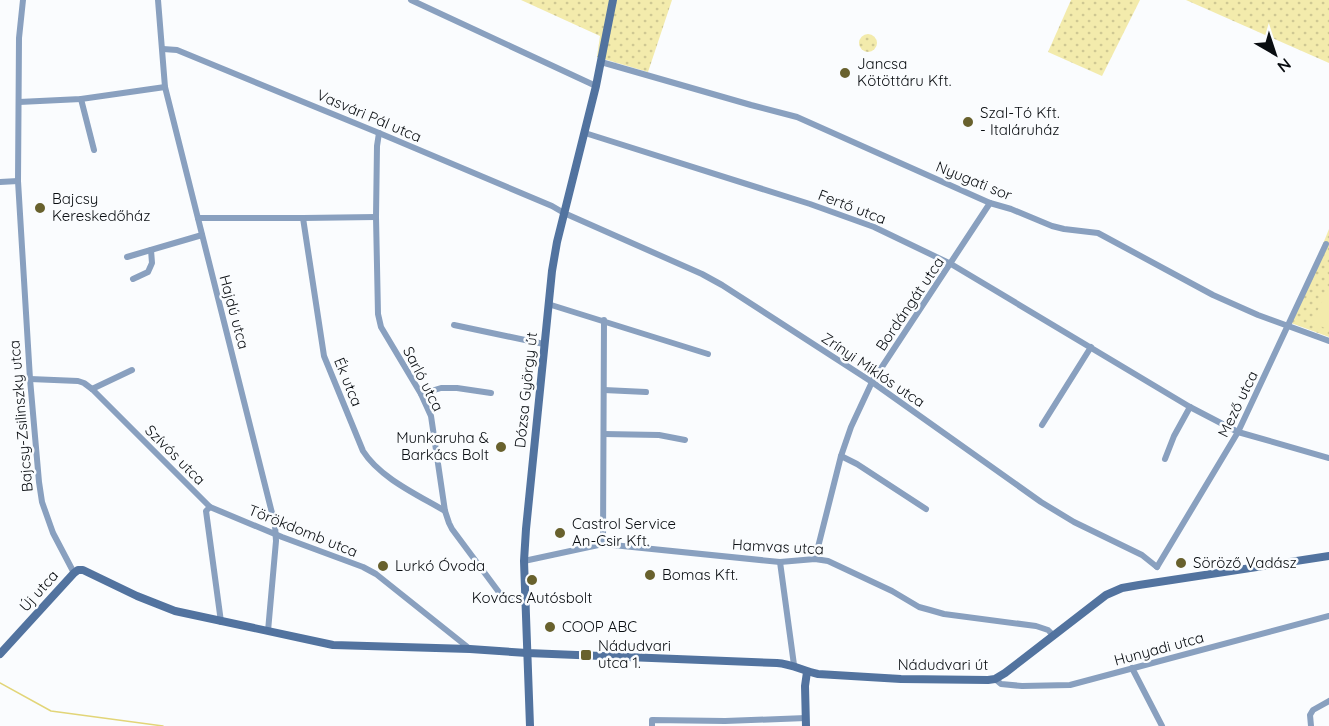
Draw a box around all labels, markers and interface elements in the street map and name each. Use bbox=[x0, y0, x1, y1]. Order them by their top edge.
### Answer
north arrow bbox=[1245, 24, 1305, 84]
place label: Jancsa Kötöttáru Kft. bbox=[857, 54, 951, 90]
text: N bbox=[1274, 54, 1295, 77]
marker: Jancsa Kötöttáru Kft. bbox=[838, 66, 852, 80]
street label: Vasvári Pál utca bbox=[314, 85, 424, 146]
place label: Szal-Tó Kft. - Italáruház bbox=[980, 103, 1060, 139]
marker: Szal-Tó Kft. - Italáruház bbox=[961, 115, 975, 129]
street label: Nyugati sor bbox=[933, 157, 1015, 204]
street label: Fertő utca bbox=[816, 185, 889, 228]
place label: Bajcsy Kereskedőház bbox=[52, 189, 150, 225]
marker: Bajcsy Kereskedőház bbox=[33, 201, 47, 215]
street label: Bordángát utca bbox=[871, 253, 948, 354]
street label: Hajdú utca bbox=[215, 273, 254, 351]
street label: Zrínyi Miklós utca bbox=[818, 328, 929, 411]
street label: Dózsa György út bbox=[510, 331, 541, 449]
street label: Bajcsy-Zsilinszky utca bbox=[4, 339, 37, 493]
street label: Sarló utca bbox=[399, 343, 448, 414]
street label: Ék utca bbox=[330, 355, 367, 409]
street label: Mező utca bbox=[1213, 367, 1262, 440]
street label: Szívós utca bbox=[141, 421, 209, 489]
place label: Munkaruha & Barkács Bolt bbox=[396, 428, 489, 464]
marker: Munkaruha & Barkács Bolt bbox=[494, 440, 508, 454]
street label: Törökdomb utca bbox=[246, 500, 361, 561]
place label: Castrol Service An-Csir Kft. bbox=[572, 514, 676, 550]
marker: Castrol Service An-Csir Kft. bbox=[553, 526, 567, 540]
street label: Hamvas utca bbox=[732, 535, 824, 558]
place label: Söröző Vadász bbox=[1193, 553, 1297, 572]
place label: Lurkó Óvoda bbox=[395, 556, 485, 575]
marker: Söröző Vadász bbox=[1174, 556, 1188, 570]
marker: Lurkó Óvoda bbox=[376, 559, 390, 573]
place label: Bomas Kft. bbox=[662, 565, 738, 584]
street label: Új utca bbox=[15, 566, 62, 615]
marker: Bomas Kft. bbox=[643, 568, 657, 582]
marker: Kovács Autósbolt bbox=[525, 573, 539, 587]
place label: Kovács Autósbolt bbox=[472, 588, 592, 607]
place label: COOP ABC bbox=[562, 617, 637, 636]
marker: COOP ABC bbox=[543, 620, 557, 634]
street label: Hunyadi utca bbox=[1112, 627, 1206, 670]
place label: Nádudvari utca 1. bbox=[598, 636, 671, 672]
marker: Nádudvari utca 1. bbox=[579, 648, 593, 662]
street label: Nádudvari út bbox=[898, 655, 988, 674]

